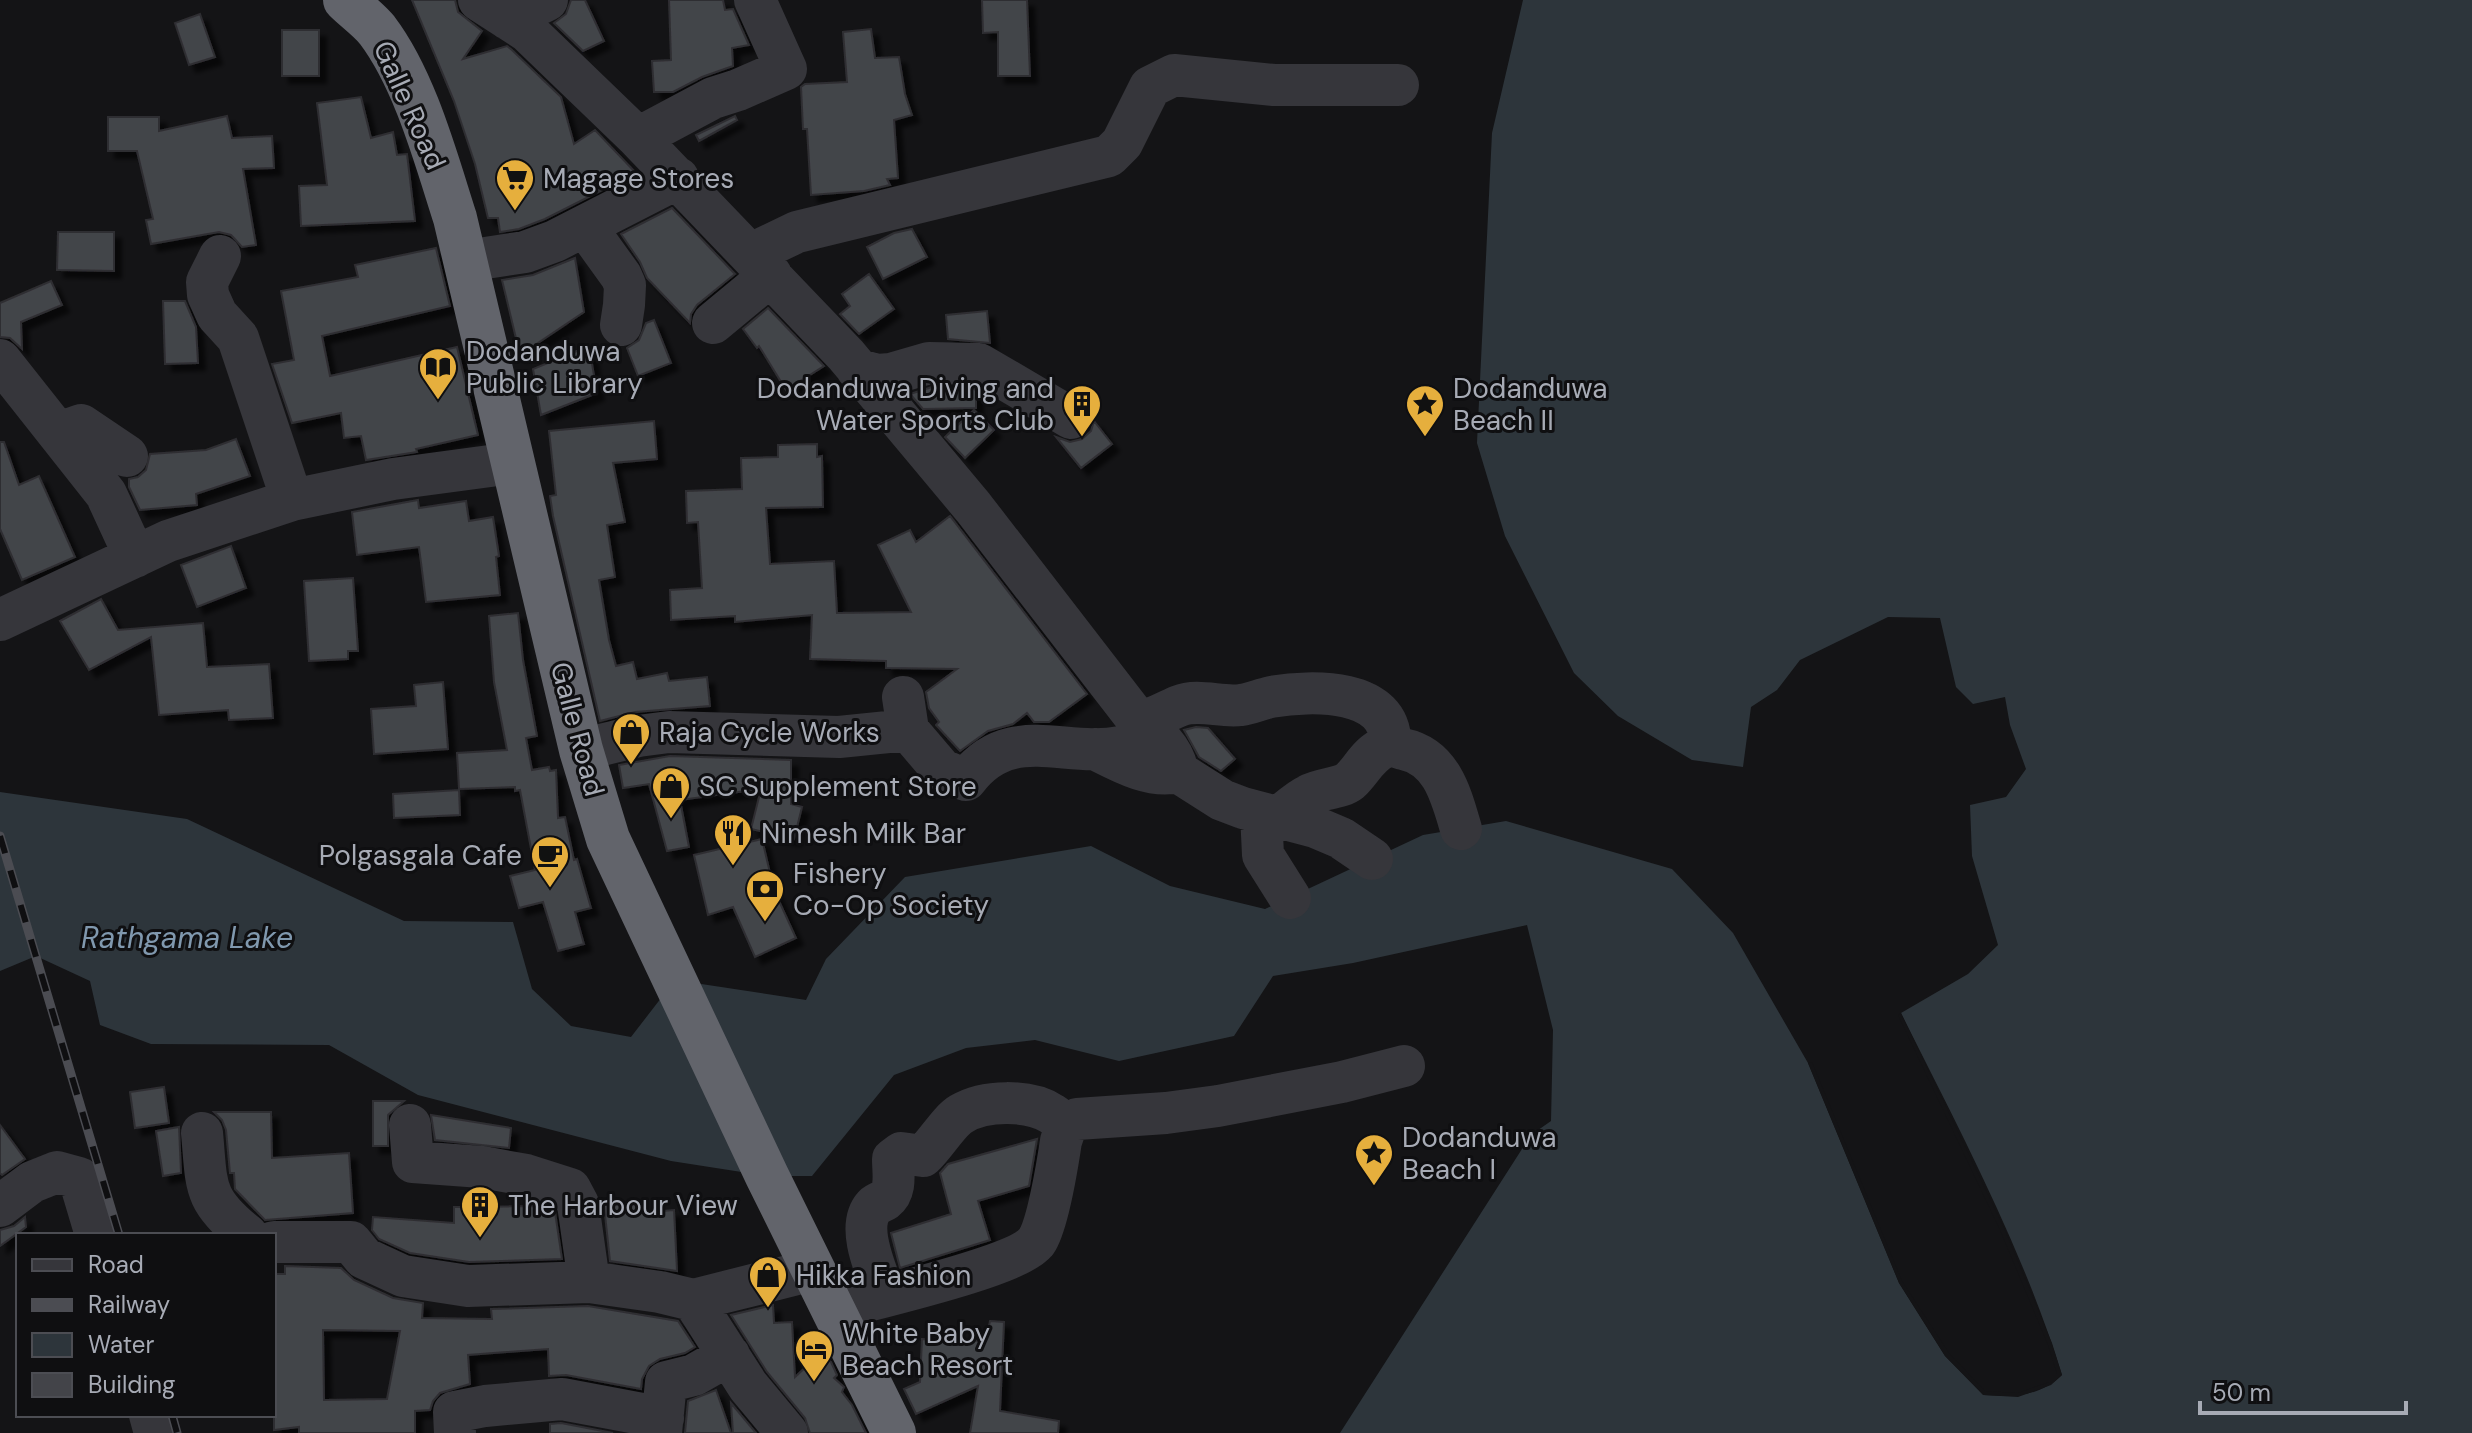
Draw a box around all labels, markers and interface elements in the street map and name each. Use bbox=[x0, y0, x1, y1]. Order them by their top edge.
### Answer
street label: Galle Road bbox=[365, 35, 454, 176]
supermarket icon: Magage Stores bbox=[494, 157, 536, 212]
place label: Magage Stores bbox=[543, 160, 734, 197]
place label: Dodanduwa Public Library bbox=[466, 333, 643, 402]
library icon: Dodanduwa Public Library bbox=[417, 346, 459, 401]
place label: Dodanduwa Diving and Water Sports Club bbox=[757, 370, 1054, 439]
place label: Dodanduwa Beach II bbox=[1453, 370, 1607, 439]
building icon: Dodanduwa Diving and Water Sports Club bbox=[1061, 383, 1103, 438]
place icon: Dodanduwa Beach II bbox=[1404, 383, 1446, 438]
street label: Galle Road bbox=[542, 658, 613, 800]
shop icon: Raja Cycle Works bbox=[610, 711, 652, 766]
place label: Raja Cycle Works bbox=[659, 714, 880, 751]
shop icon: SC Supplement Store bbox=[650, 765, 692, 820]
place label: SC Supplement Store bbox=[699, 768, 977, 805]
restaurant icon: Nimesh Milk Bar bbox=[712, 812, 754, 867]
place label: Nimesh Milk Bar bbox=[761, 815, 966, 852]
cafe icon: Polgasgala Cafe bbox=[529, 834, 571, 889]
place label: Polgasgala Cafe bbox=[319, 837, 522, 874]
place label: Fishery Co-Op Society bbox=[793, 855, 989, 924]
bank icon: Fishery Co-Op Society bbox=[744, 868, 786, 923]
water label: Rathgama Lake bbox=[81, 918, 293, 957]
place label: Dodanduwa Beach I bbox=[1402, 1119, 1556, 1188]
place icon: Dodanduwa Beach I bbox=[1353, 1132, 1395, 1187]
building icon: The Harbour View bbox=[459, 1184, 501, 1239]
place label: The Harbour View bbox=[508, 1187, 738, 1224]
legend bbox=[16, 1233, 276, 1417]
text: Road bbox=[88, 1249, 144, 1280]
shop icon: Hikka Fashion bbox=[747, 1254, 789, 1309]
place label: Hikka Fashion bbox=[796, 1257, 971, 1294]
text: Railway bbox=[88, 1289, 170, 1320]
place label: White Baby Beach Resort bbox=[842, 1315, 1013, 1384]
hotel icon: White Baby Beach Resort bbox=[793, 1328, 835, 1383]
text: Water bbox=[88, 1329, 154, 1360]
scale bar bbox=[2200, 1365, 2406, 1415]
text: Building bbox=[88, 1369, 175, 1400]
text: 50 m bbox=[2212, 1377, 2271, 1408]

